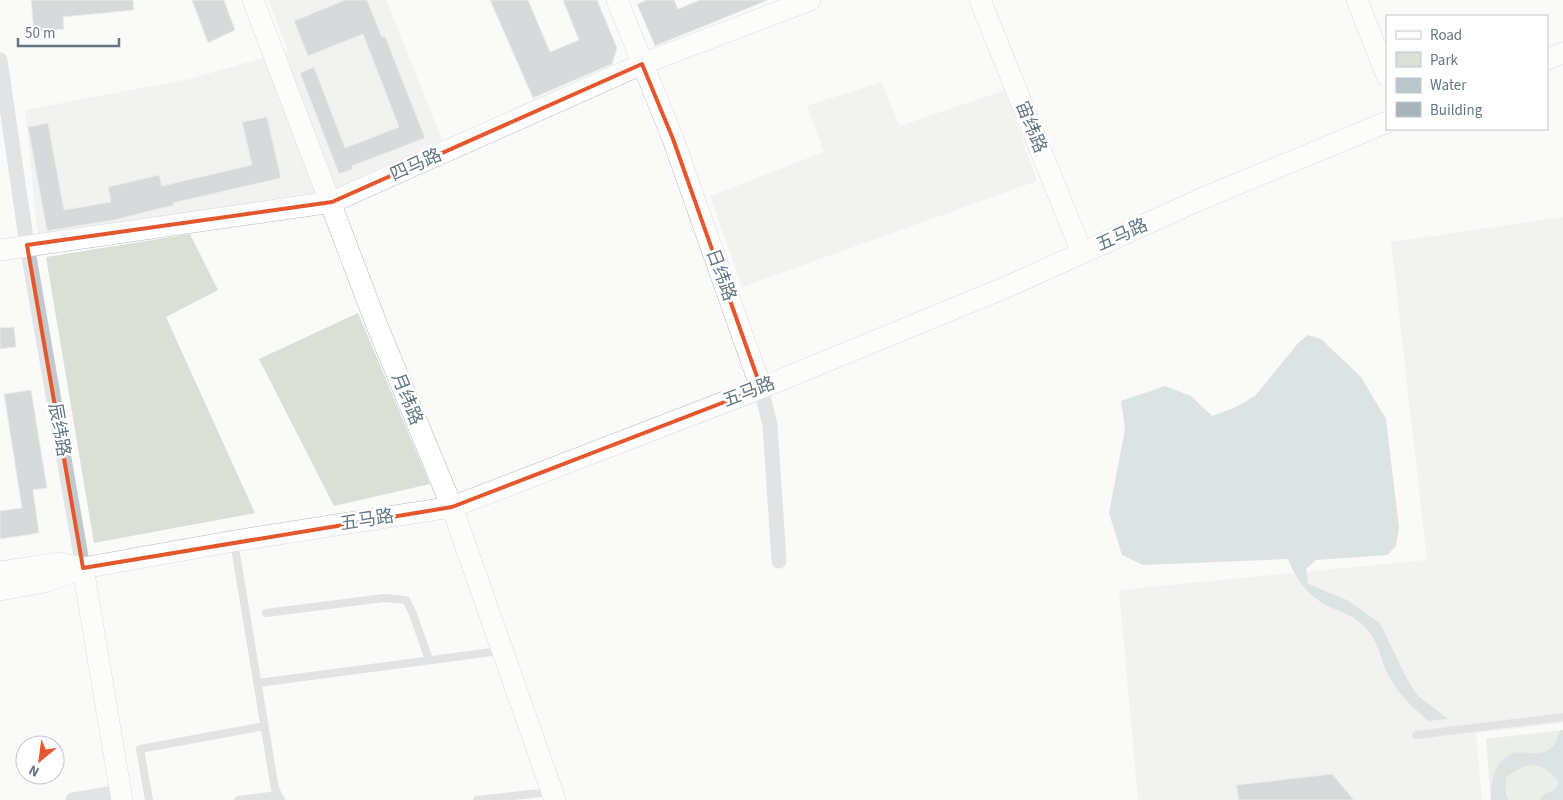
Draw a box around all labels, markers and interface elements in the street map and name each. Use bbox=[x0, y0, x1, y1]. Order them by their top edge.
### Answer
scale bar bbox=[18, 15, 119, 47]
legend bbox=[1386, 15, 1548, 130]
text: 50 m bbox=[25, 23, 55, 44]
text: Road bbox=[1430, 25, 1462, 46]
text: Park bbox=[1430, 50, 1459, 71]
text: Water bbox=[1430, 75, 1467, 96]
street label: 宙纬路 bbox=[1009, 97, 1053, 157]
text: Building bbox=[1430, 100, 1483, 121]
street label: 四马路 bbox=[386, 143, 446, 187]
street label: 五马路 bbox=[1092, 213, 1152, 257]
street label: 日纬路 bbox=[700, 245, 742, 305]
street label: 月纬路 bbox=[385, 369, 429, 429]
street label: 五马路 bbox=[719, 371, 779, 413]
street label: 辰纬路 bbox=[42, 401, 76, 459]
street label: 五马路 bbox=[338, 503, 396, 537]
north arrow bbox=[15, 735, 65, 785]
text: N bbox=[25, 759, 43, 781]

